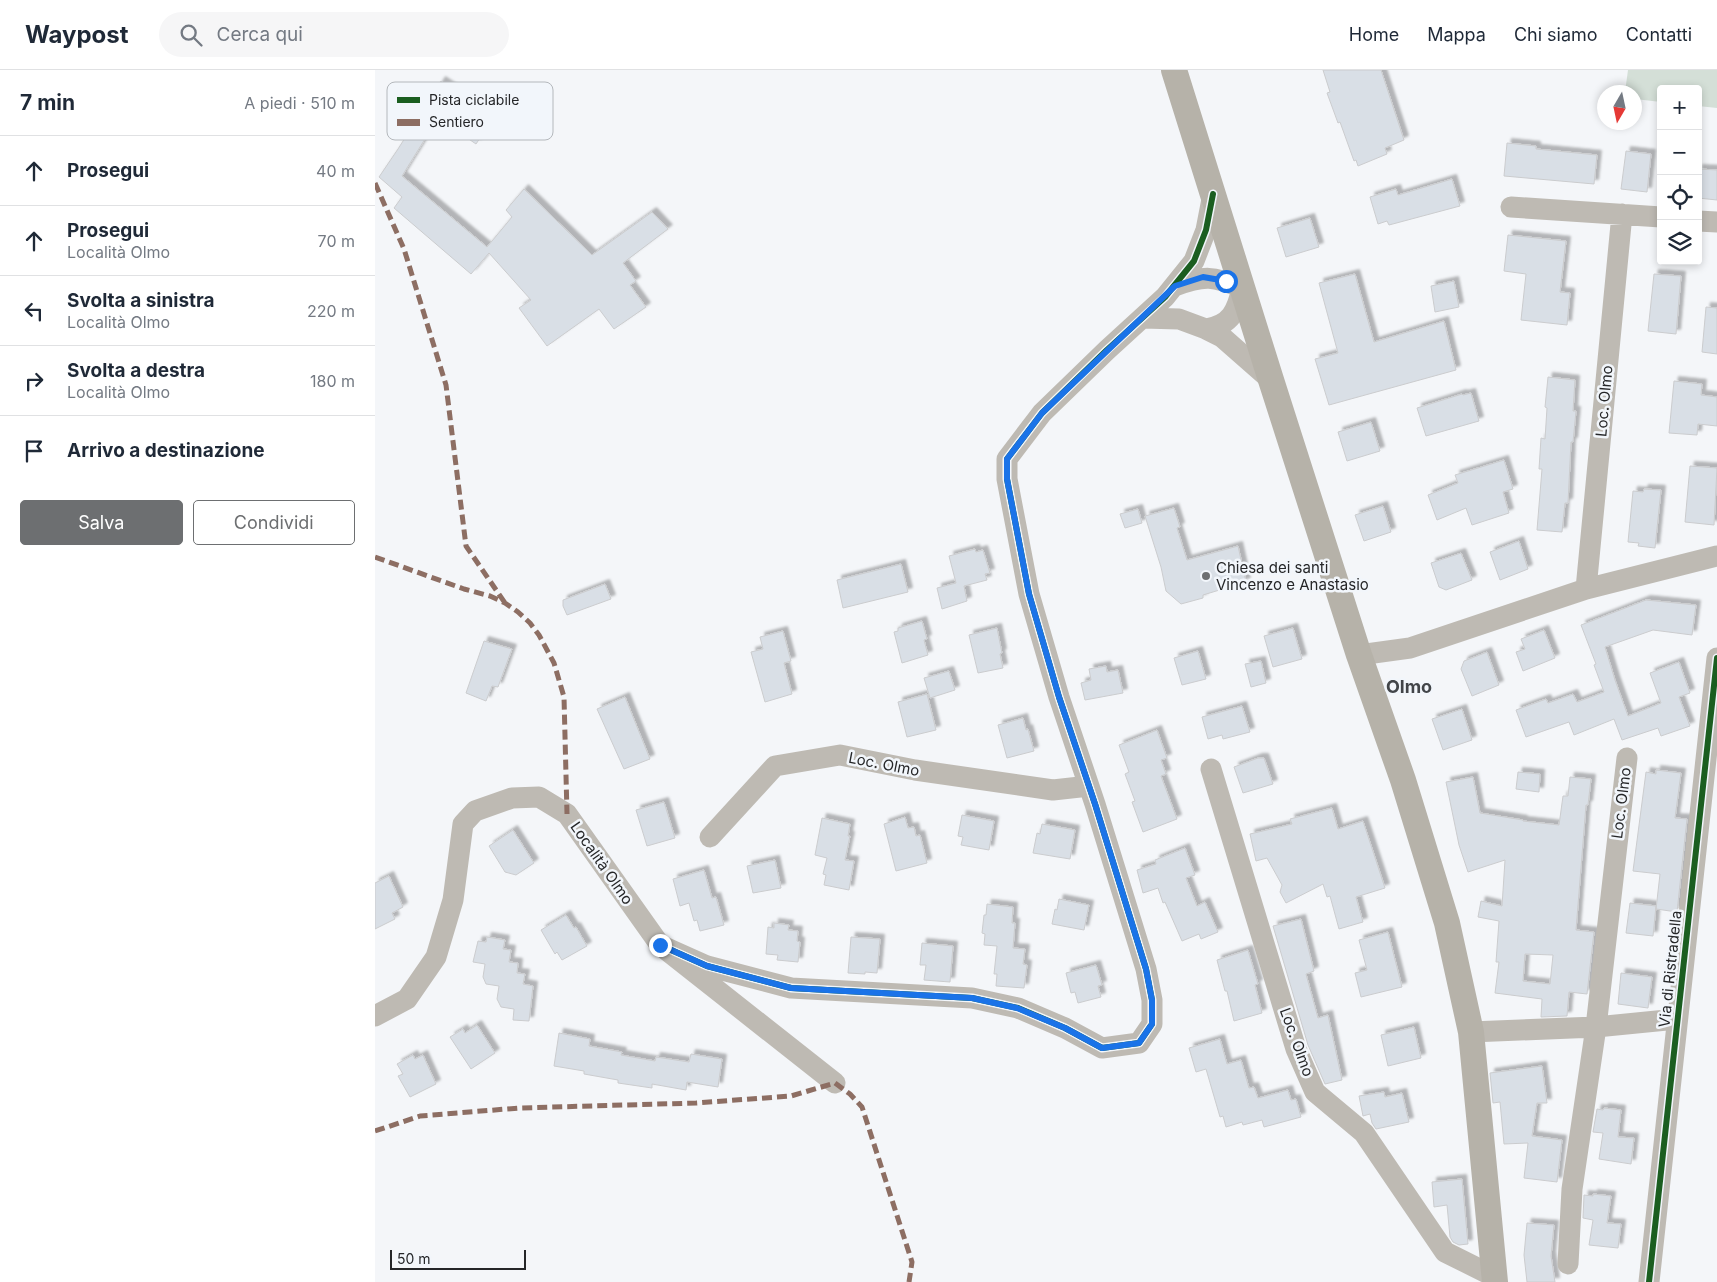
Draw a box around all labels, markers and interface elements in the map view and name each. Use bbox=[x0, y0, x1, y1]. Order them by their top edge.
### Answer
search box bbox=[159, 12, 509, 57]
text: Waypost bbox=[25, 20, 129, 49]
icon: search bbox=[177, 21, 205, 49]
text: Cerca qui bbox=[217, 23, 303, 46]
text: Home bbox=[1349, 24, 1399, 45]
text: Mappa bbox=[1427, 24, 1486, 45]
text: Chi siamo bbox=[1514, 24, 1598, 45]
text: Contatti bbox=[1626, 24, 1692, 45]
legend bbox=[387, 82, 553, 140]
north arrow bbox=[1597, 85, 1642, 130]
map controls bbox=[1657, 85, 1702, 265]
button: + bbox=[1657, 85, 1702, 130]
text: 7 min bbox=[20, 90, 75, 115]
text: Pista ciclabile bbox=[429, 91, 519, 108]
text: A piedi · 510 m bbox=[244, 93, 355, 113]
text: Sentiero bbox=[429, 113, 484, 130]
button: − bbox=[1657, 130, 1702, 175]
icon: ahead bbox=[20, 157, 48, 185]
text: Prosegui bbox=[67, 159, 149, 182]
text: 40 m bbox=[316, 161, 355, 181]
button: locate bbox=[1657, 175, 1702, 220]
text: Prosegui bbox=[67, 219, 149, 242]
button: layers bbox=[1657, 220, 1702, 265]
icon: ahead bbox=[20, 227, 48, 255]
text: 70 m bbox=[318, 231, 355, 251]
text: Località Olmo bbox=[67, 242, 170, 262]
route start bbox=[1215, 270, 1238, 293]
text: Svolta a sinistra bbox=[67, 289, 215, 312]
icon: left bbox=[20, 297, 48, 325]
text: 220 m bbox=[307, 301, 355, 321]
text: Località Olmo bbox=[67, 312, 170, 332]
text: Svolta a destra bbox=[67, 359, 205, 382]
street label: Loc. Olmo bbox=[1591, 364, 1617, 438]
icon: right bbox=[20, 367, 48, 395]
text: 180 m bbox=[310, 371, 355, 391]
text: Località Olmo bbox=[67, 382, 170, 402]
icon: arrive bbox=[20, 437, 48, 465]
text: Arrivo a destinazione bbox=[67, 439, 265, 462]
button: Salva bbox=[20, 500, 183, 545]
button: Condividi bbox=[193, 500, 355, 545]
place label: Chiesa dei santi Vincenzo e Anastasio bbox=[1216, 558, 1369, 594]
marker: Chiesa dei santi Vincenzo e Anastasio bbox=[1200, 570, 1212, 582]
district label: Olmo bbox=[1386, 676, 1432, 697]
street label: Loc. Olmo bbox=[847, 748, 921, 780]
street label: Loc. Olmo bbox=[1607, 766, 1635, 840]
street label: Località Olmo bbox=[566, 818, 638, 908]
street label: Via di Ristradella bbox=[1654, 910, 1686, 1028]
route end bbox=[649, 934, 672, 957]
street label: Loc. Olmo bbox=[1276, 1005, 1318, 1079]
scale bar bbox=[390, 1247, 526, 1270]
text: 50 m bbox=[397, 1250, 431, 1267]

